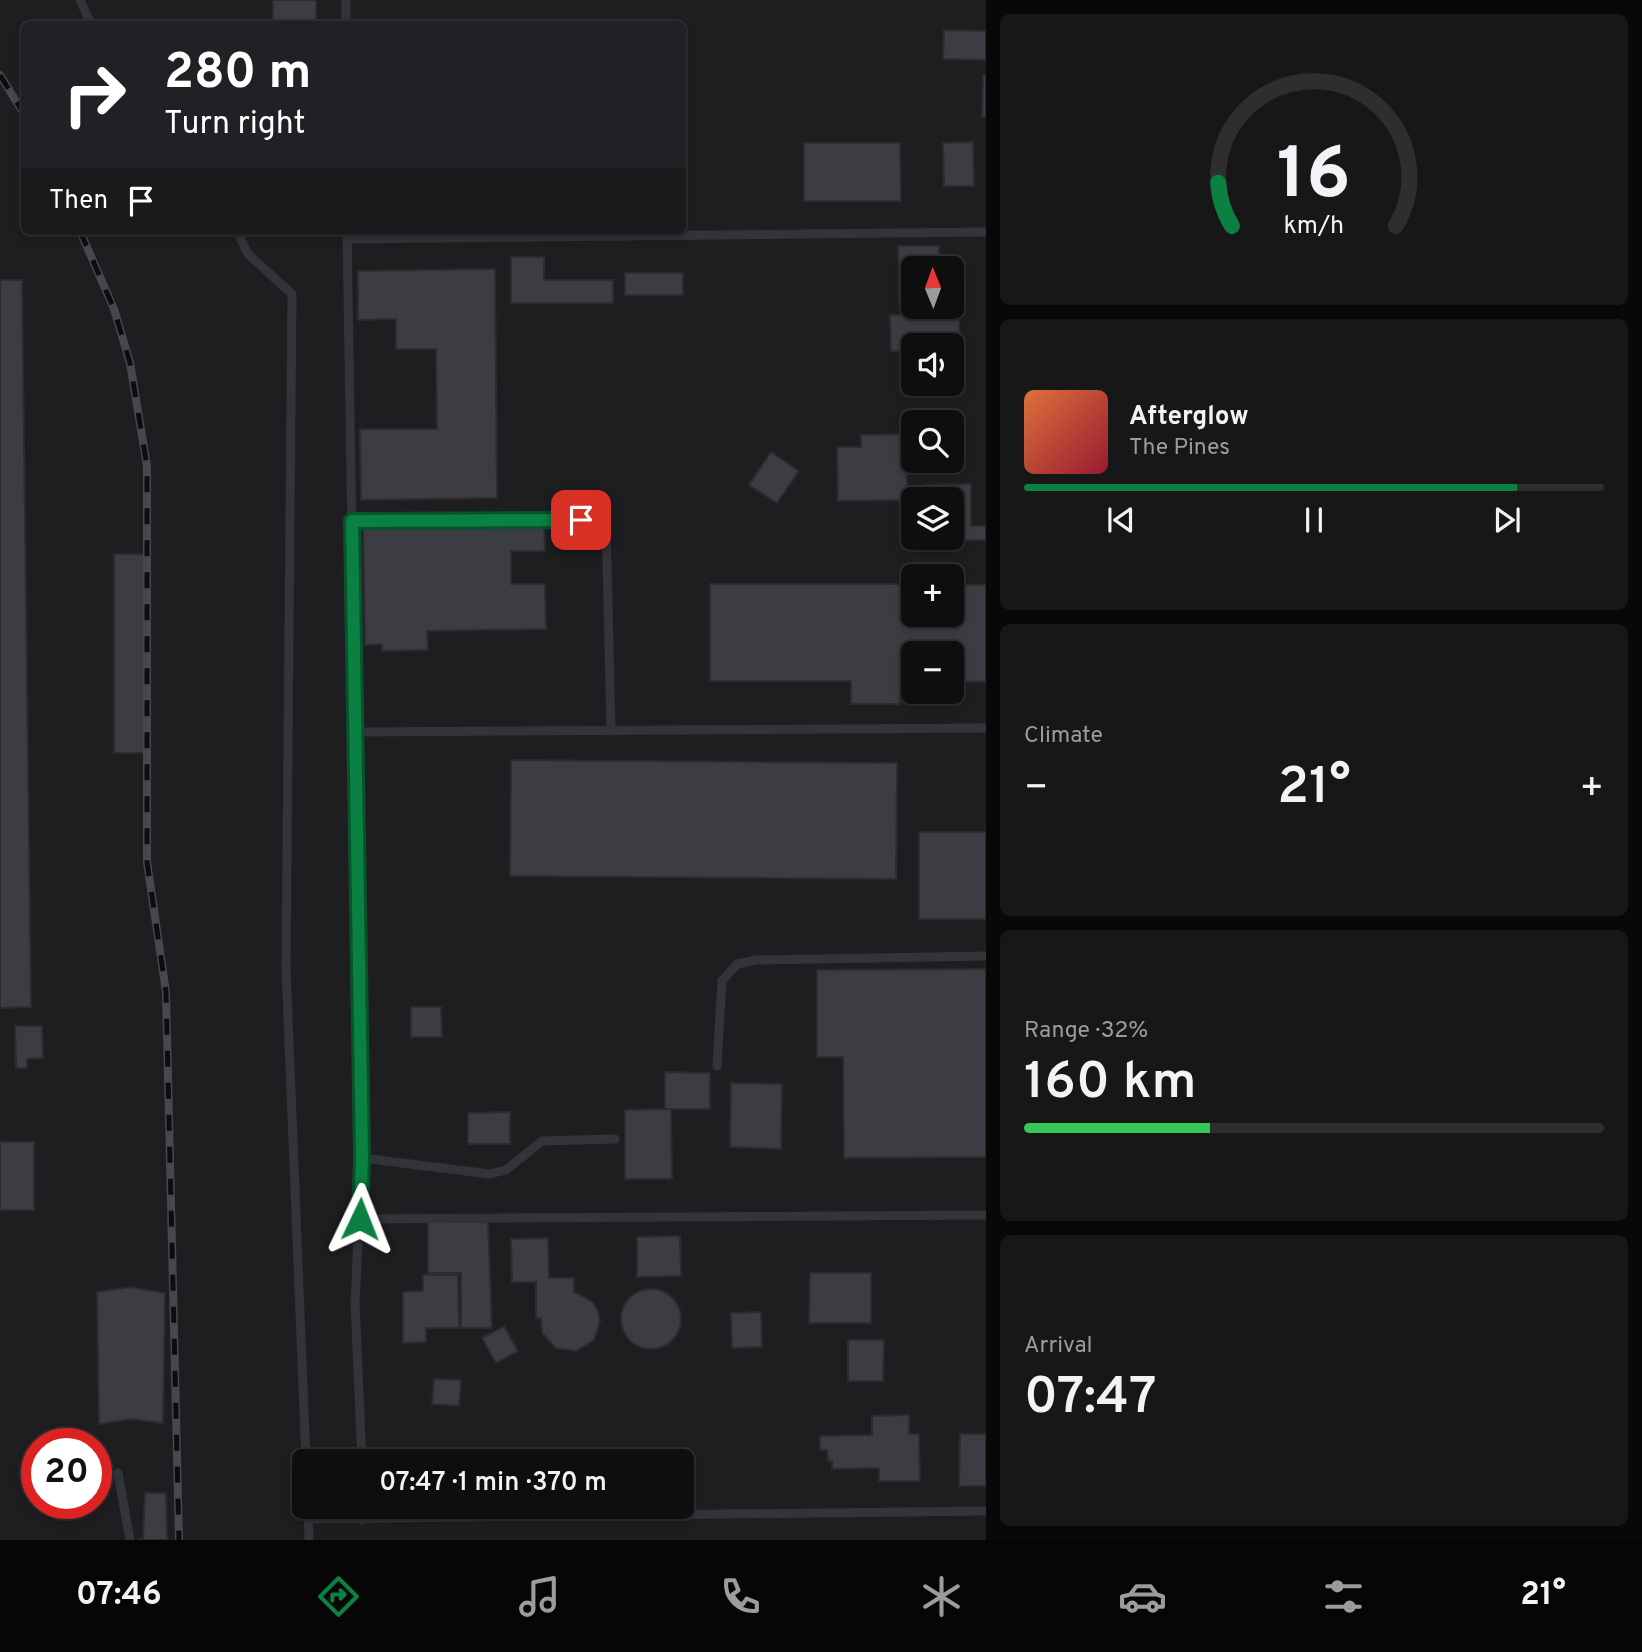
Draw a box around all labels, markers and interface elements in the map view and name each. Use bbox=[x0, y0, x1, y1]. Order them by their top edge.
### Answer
text: 280 m bbox=[164, 44, 311, 106]
icon: right bbox=[49, 49, 140, 140]
text: Turn right bbox=[164, 105, 306, 145]
text: 16 bbox=[1277, 132, 1351, 224]
icon: arrive bbox=[122, 182, 160, 220]
text: Then bbox=[49, 185, 108, 218]
text: km/h bbox=[1284, 210, 1344, 242]
north arrow bbox=[901, 256, 964, 318]
map controls bbox=[901, 256, 964, 704]
button: sound bbox=[901, 333, 964, 396]
text: Afterglow bbox=[1129, 401, 1249, 434]
button: search bbox=[901, 410, 964, 473]
text: The Pines bbox=[1129, 434, 1230, 463]
button: layers bbox=[901, 487, 964, 550]
pin bbox=[551, 490, 611, 550]
icon: arrive bbox=[562, 501, 600, 539]
icon: previous bbox=[1102, 501, 1140, 539]
icon: pause bbox=[1295, 501, 1333, 539]
icon: next bbox=[1488, 501, 1526, 539]
button: + bbox=[901, 564, 964, 627]
button: − bbox=[901, 641, 964, 704]
text: Climate bbox=[1024, 722, 1103, 751]
text: 21° bbox=[1277, 756, 1351, 822]
text: − bbox=[1024, 765, 1049, 814]
text: + bbox=[1579, 765, 1604, 814]
text: Range · 32% bbox=[1024, 1017, 1148, 1046]
text: 160 km bbox=[1024, 1051, 1196, 1117]
position arrow bbox=[323, 1182, 397, 1256]
text: Arrival bbox=[1024, 1332, 1093, 1361]
text: 07:47 bbox=[1024, 1366, 1157, 1432]
speed limit sign: 20 bbox=[21, 1428, 112, 1519]
text: 07:47 · 1 min · 370 m bbox=[379, 1467, 607, 1500]
icon: directions bbox=[314, 1572, 363, 1621]
icon: music bbox=[515, 1572, 564, 1621]
icon: phone bbox=[716, 1572, 765, 1621]
icon: climate bbox=[917, 1572, 966, 1621]
icon: car bbox=[1118, 1572, 1167, 1621]
icon: filters bbox=[1319, 1572, 1368, 1621]
text: 07:46 bbox=[76, 1576, 162, 1616]
text: 21° bbox=[1520, 1576, 1566, 1616]

